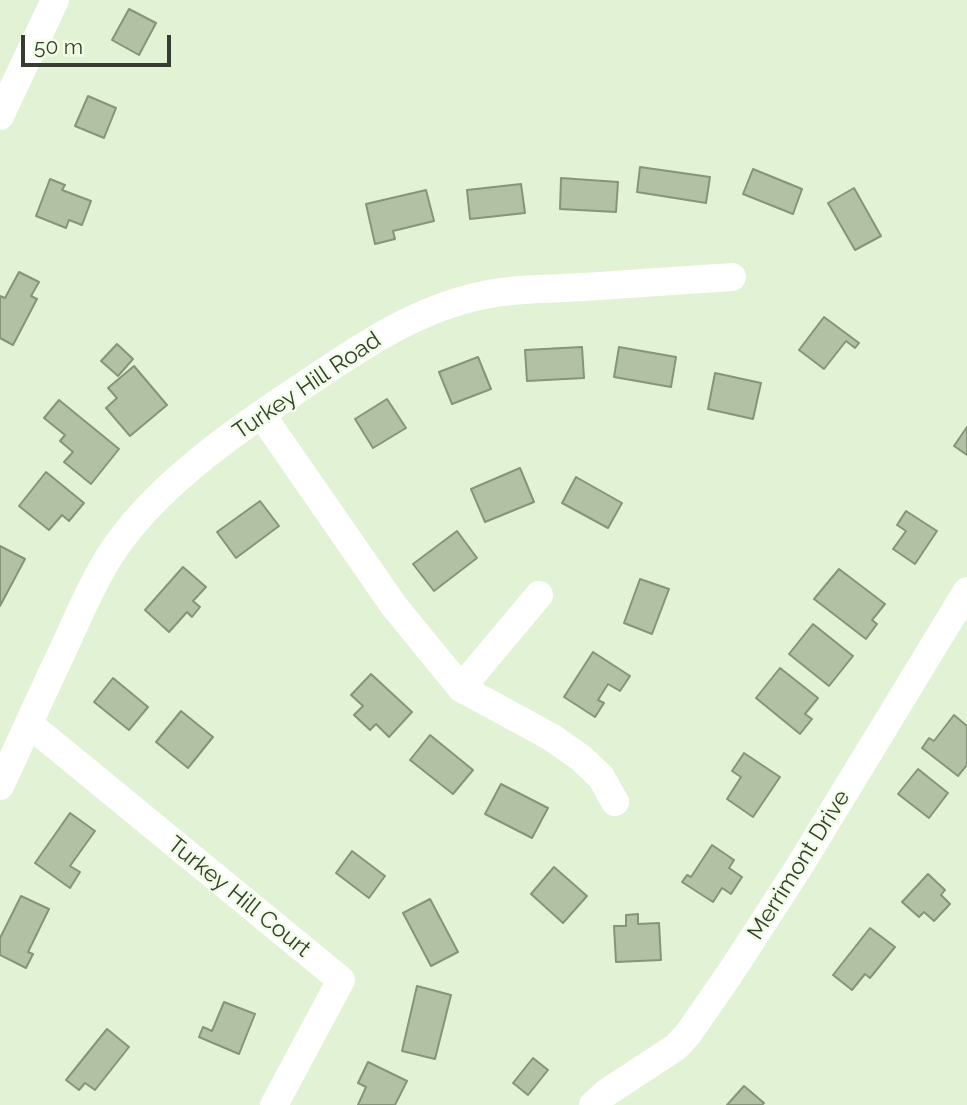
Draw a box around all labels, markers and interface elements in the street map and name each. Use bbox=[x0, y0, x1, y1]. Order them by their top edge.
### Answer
scale bar bbox=[24, 21, 175, 65]
text: 50 m bbox=[34, 34, 83, 59]
street label: Turkey Hill Road bbox=[228, 326, 386, 446]
street label: Merrimont Drive bbox=[742, 785, 856, 945]
street label: Turkey Hill Court bbox=[162, 831, 316, 963]

